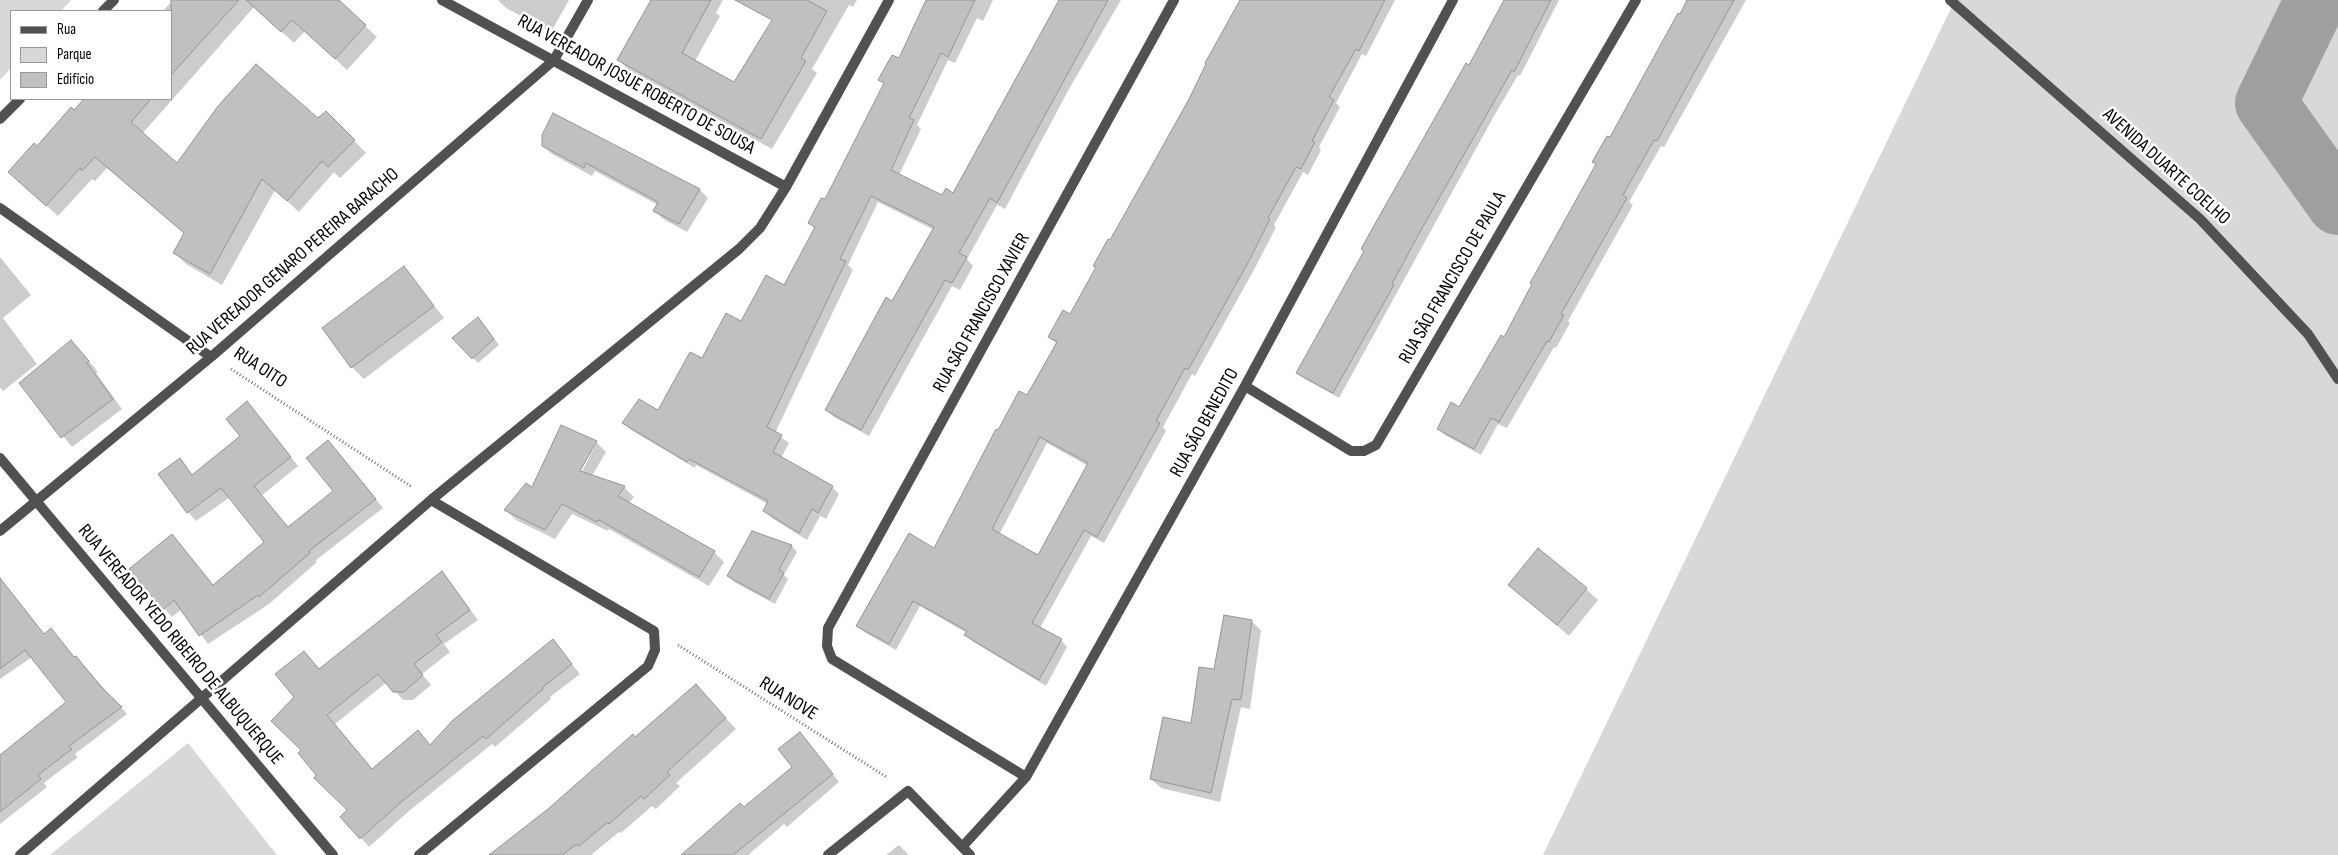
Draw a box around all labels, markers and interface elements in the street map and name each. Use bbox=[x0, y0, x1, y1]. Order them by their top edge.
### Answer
legend bbox=[10, 10, 172, 100]
street label: RUA VEREADOR JOSUE ROBERTO DE SOUSA bbox=[513, 10, 759, 160]
text: Rua bbox=[57, 20, 76, 39]
text: Parque bbox=[57, 45, 92, 64]
text: Edifício bbox=[57, 70, 94, 89]
street label: AVENIDA DUARTE COELHO bbox=[2097, 104, 2235, 230]
street label: RUA VEREADOR GENARO PEREIRA BARACHO bbox=[182, 163, 404, 361]
street label: RUA SÃO FRANCISCO DE PAULA bbox=[1394, 188, 1512, 368]
street label: RUA SÃO FRANCISCO XAVIER bbox=[929, 229, 1035, 397]
street label: RUA OITO bbox=[229, 342, 291, 394]
street label: RUA SÃO BENEDITO bbox=[1166, 364, 1244, 482]
street label: RUA VEREADOR YEDO RIBEIRO DE ALBUQUERQUE bbox=[73, 520, 287, 770]
street label: RUA NOVE bbox=[755, 672, 821, 726]

